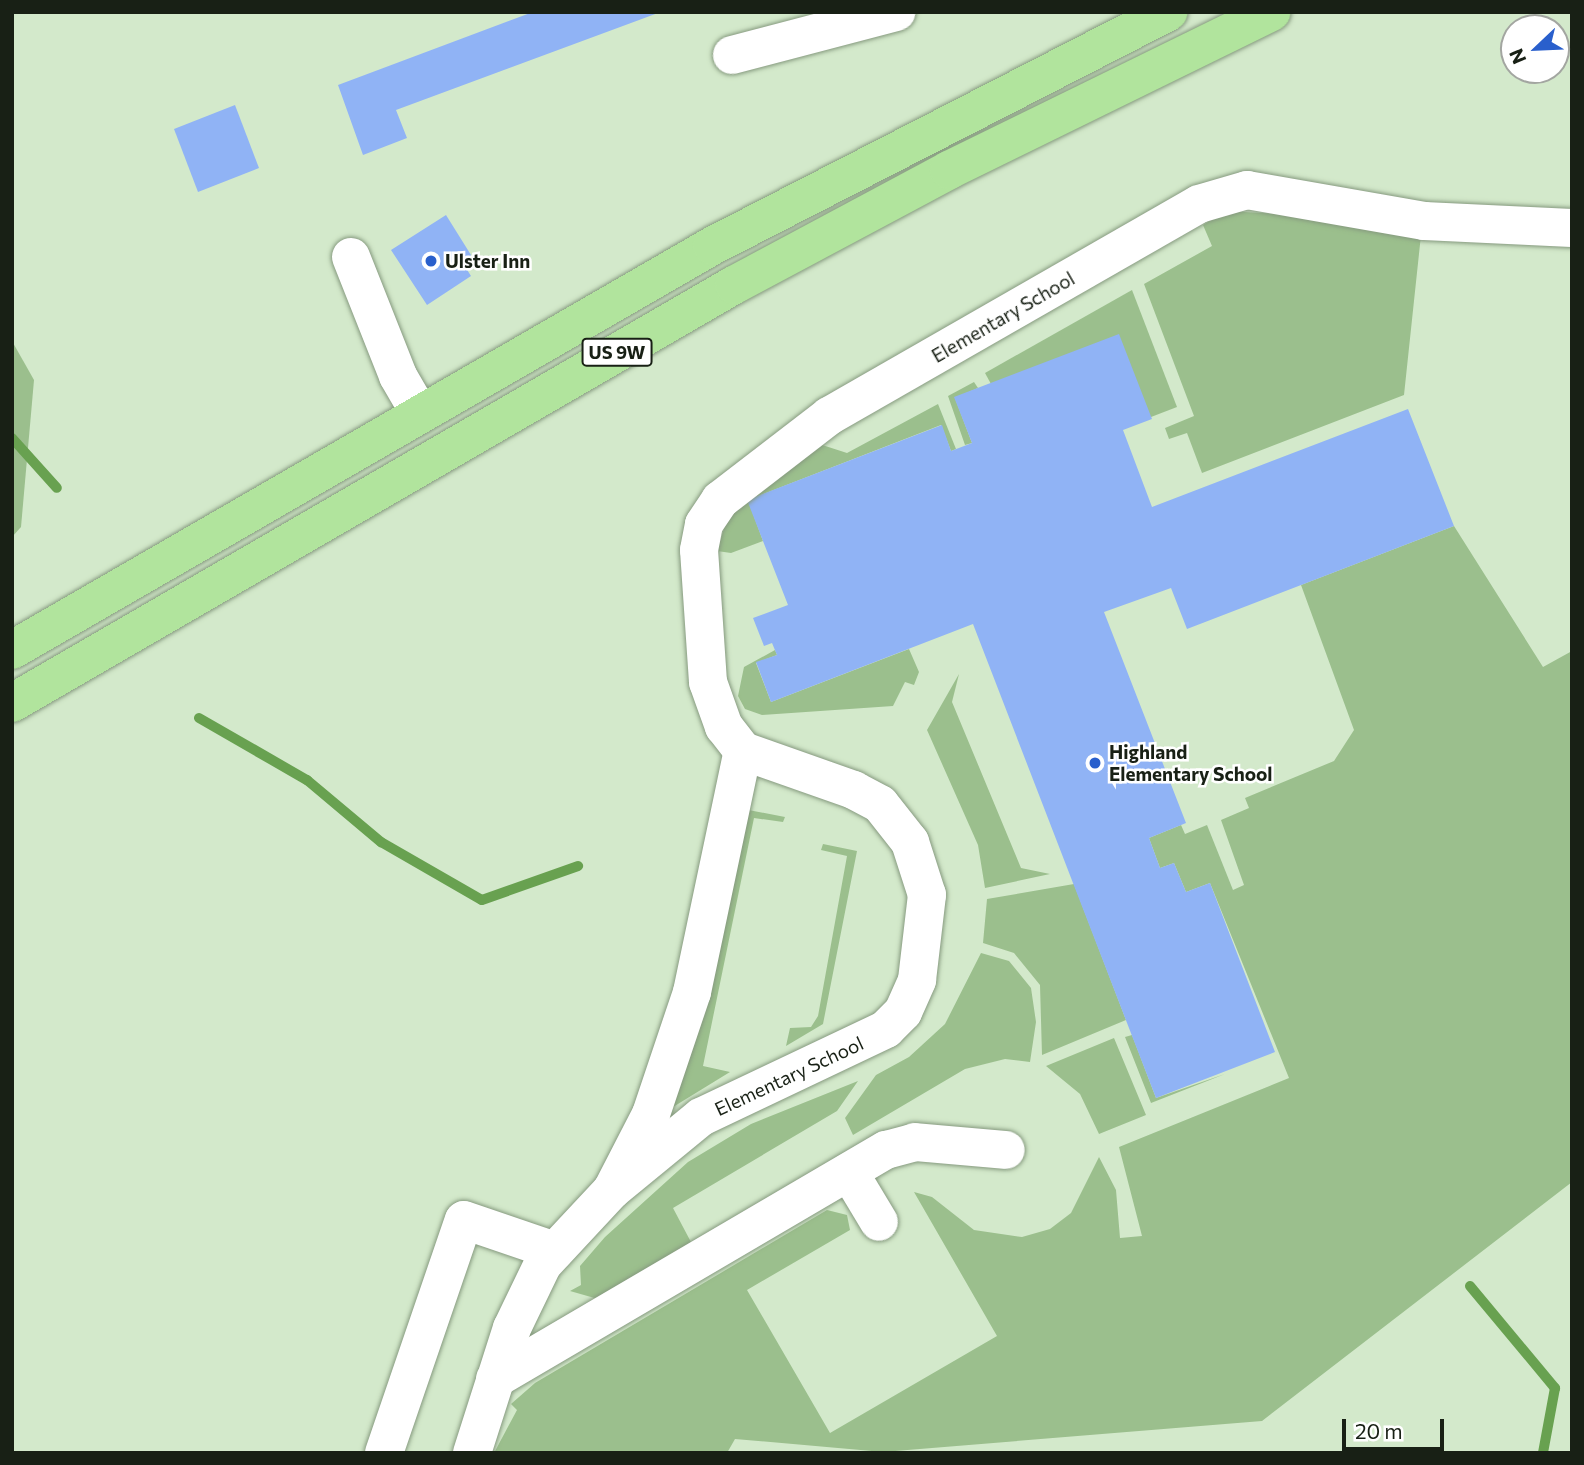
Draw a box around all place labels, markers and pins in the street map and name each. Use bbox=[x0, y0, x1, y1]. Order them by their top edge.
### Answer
place label: Ulster Inn bbox=[445, 250, 530, 272]
marker: Ulster Inn bbox=[423, 253, 439, 269]
place label: Highland Elementary School bbox=[1109, 741, 1273, 785]
marker: Highland Elementary School bbox=[1087, 755, 1103, 771]

